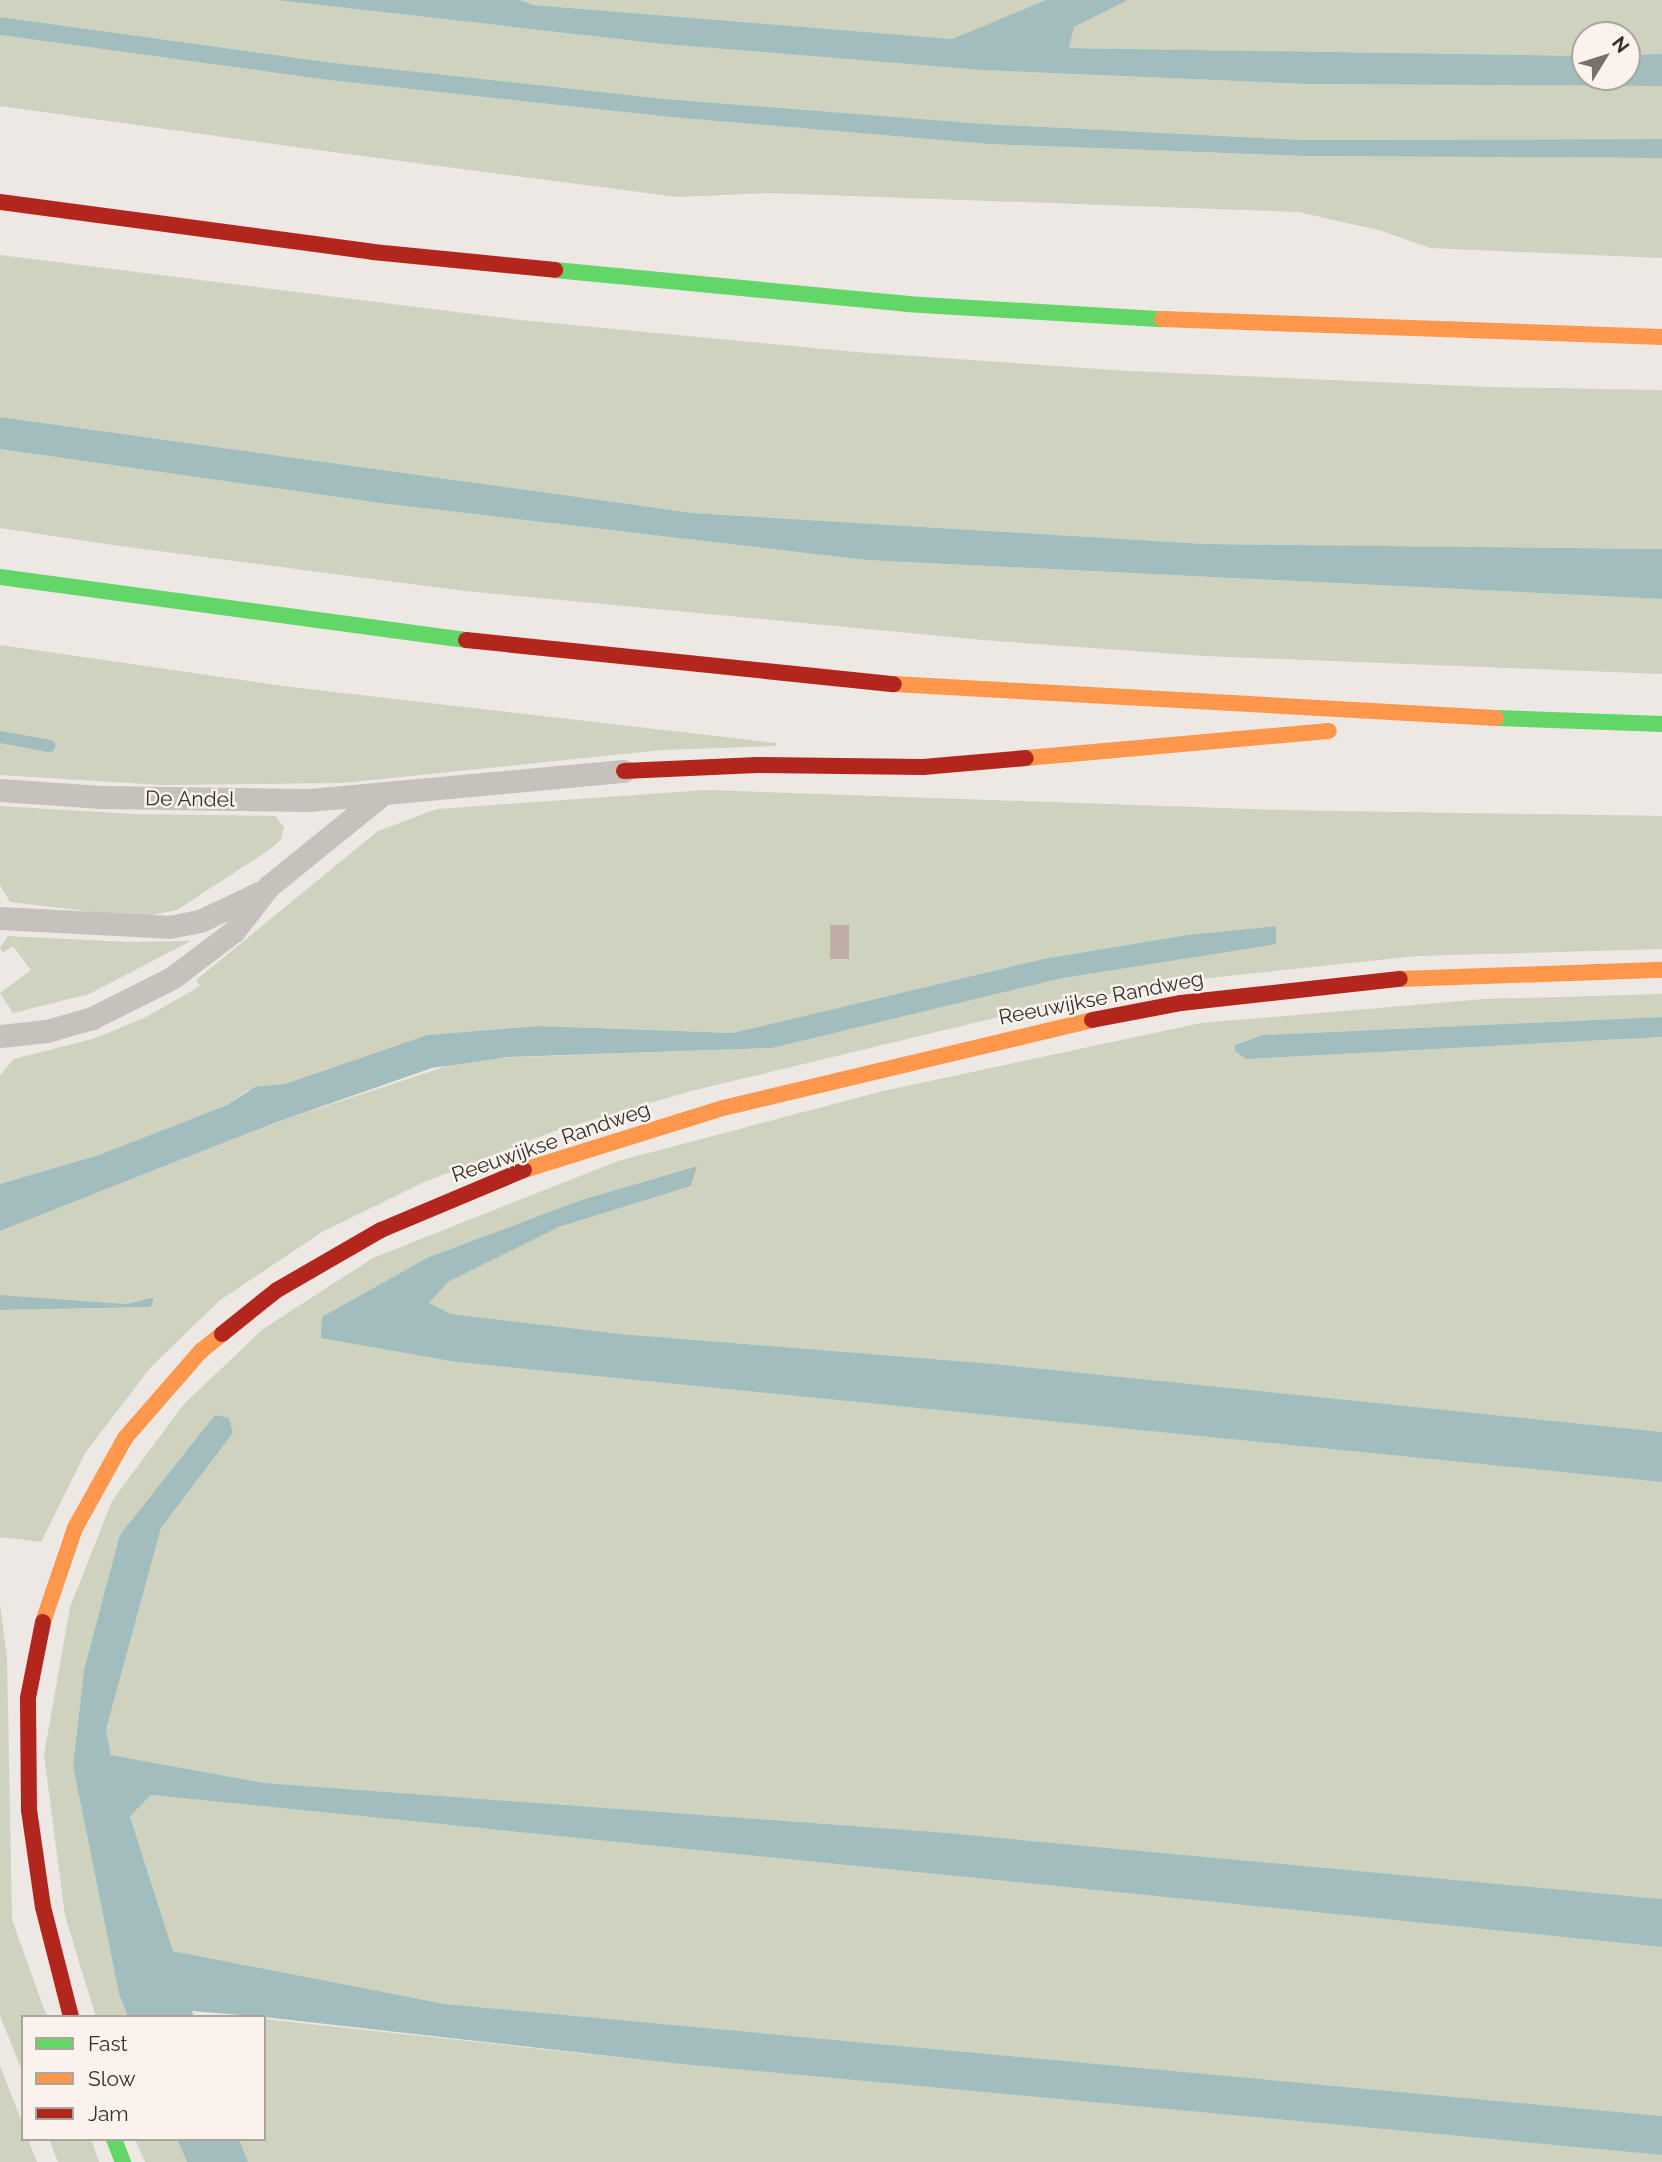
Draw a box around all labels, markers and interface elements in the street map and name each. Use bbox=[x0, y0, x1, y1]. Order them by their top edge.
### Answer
north arrow bbox=[1571, 21, 1641, 91]
text: N bbox=[1608, 32, 1634, 57]
street label: De Andel bbox=[145, 786, 235, 812]
street label: Reeuwijkse Randweg bbox=[996, 966, 1206, 1030]
street label: Reeuwijkse Randweg bbox=[449, 1096, 653, 1188]
legend bbox=[21, 2015, 266, 2141]
text: Fast bbox=[88, 2031, 128, 2056]
text: Slow bbox=[88, 2066, 136, 2091]
text: Jam bbox=[88, 2101, 129, 2126]

